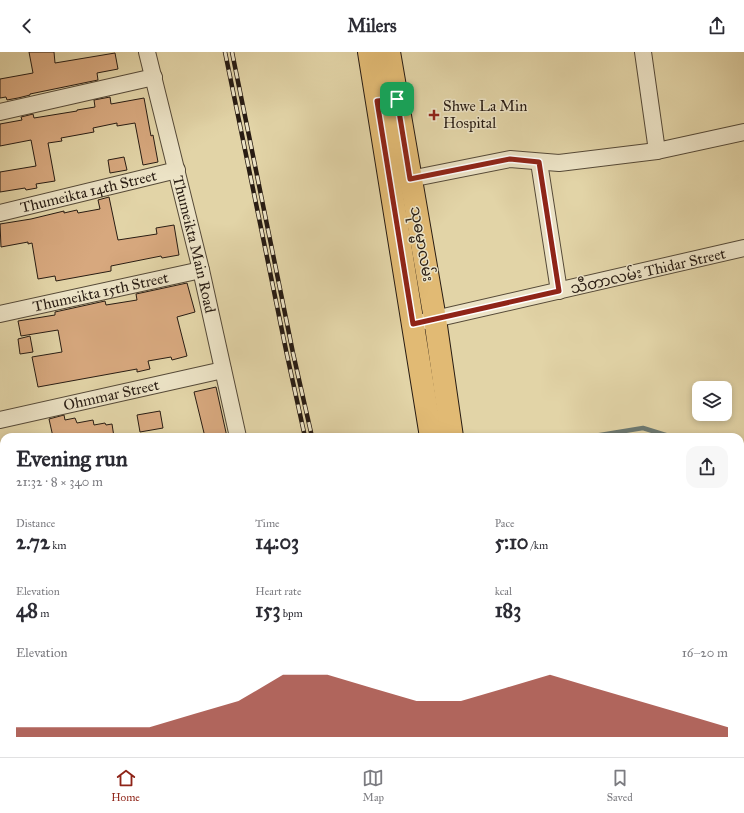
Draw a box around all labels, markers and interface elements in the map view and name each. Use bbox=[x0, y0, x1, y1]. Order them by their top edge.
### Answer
icon: back bbox=[16, 15, 38, 37]
text: Milers bbox=[347, 15, 397, 37]
icon: share bbox=[706, 15, 728, 37]
pin bbox=[380, 82, 414, 116]
icon: arrive bbox=[386, 88, 408, 110]
place label: Shwe La Min Hospital bbox=[443, 97, 527, 132]
marker: Shwe La Min Hospital bbox=[428, 109, 440, 121]
street label: Thumeikta 14th Street bbox=[18, 166, 159, 217]
street label: Thumeikta Main Road bbox=[169, 174, 219, 315]
street label: သုဓမ္မာလမ်း bbox=[403, 205, 438, 284]
street label: သီတာလမ်း Thidar Street bbox=[568, 243, 728, 298]
street label: Thumeikta 15th Street bbox=[31, 268, 171, 316]
street label: Ohmmar Street bbox=[62, 375, 161, 414]
map controls bbox=[692, 381, 732, 421]
button: layers bbox=[692, 381, 732, 421]
text: Evening run bbox=[16, 445, 128, 472]
button: share bbox=[686, 446, 728, 488]
text: 21:32 · 8 × 340 m bbox=[16, 474, 103, 490]
text: Distance bbox=[16, 517, 55, 530]
text: Time bbox=[255, 517, 280, 530]
text: Pace bbox=[495, 517, 515, 530]
text: 2.72 bbox=[16, 530, 50, 554]
text: 14:03 bbox=[255, 530, 299, 554]
text: 5:10 bbox=[495, 530, 528, 554]
text: km bbox=[50, 539, 67, 552]
text: /km bbox=[528, 539, 548, 552]
text: Elevation bbox=[16, 585, 60, 598]
text: Heart rate bbox=[255, 585, 302, 598]
text: kcal bbox=[495, 585, 512, 598]
text: 48 bbox=[16, 598, 38, 622]
text: 153 bbox=[255, 598, 280, 622]
text: 183 bbox=[495, 598, 521, 622]
text: m bbox=[38, 607, 49, 620]
text: bpm bbox=[280, 607, 303, 620]
text: Elevation bbox=[16, 645, 68, 661]
text: 16–20 m bbox=[682, 645, 728, 661]
tab: Home bbox=[111, 767, 140, 804]
tab: Map bbox=[362, 767, 384, 804]
tab: Saved bbox=[607, 767, 633, 804]

